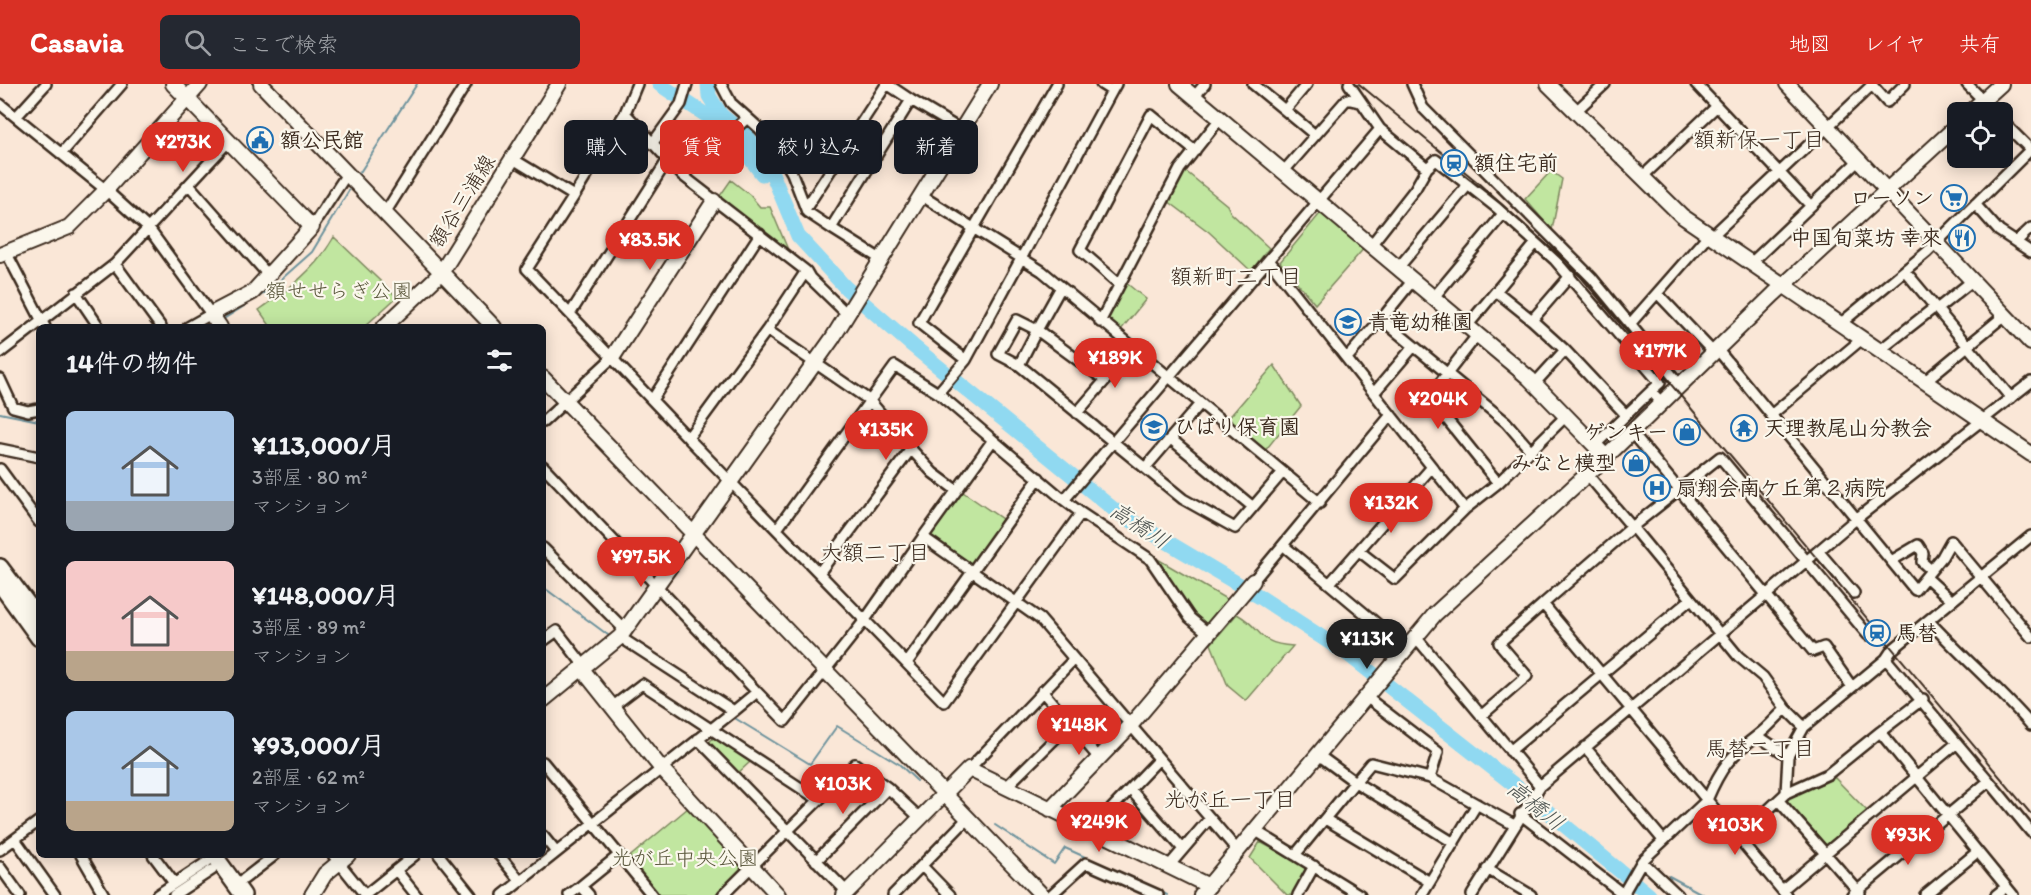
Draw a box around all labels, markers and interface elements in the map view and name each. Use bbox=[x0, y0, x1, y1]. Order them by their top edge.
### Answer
search box bbox=[160, 15, 580, 69]
text: Casavia bbox=[30, 25, 124, 59]
icon: search bbox=[181, 26, 214, 59]
text: ここで検索 bbox=[229, 31, 339, 58]
text: 地図 bbox=[1789, 31, 1831, 56]
text: レイヤ bbox=[1864, 31, 1926, 56]
text: 共有 bbox=[1959, 31, 2001, 56]
map controls bbox=[1947, 102, 2013, 168]
button: locate bbox=[1947, 102, 2013, 168]
chip: 購入 bbox=[564, 120, 648, 174]
chip: 賃貸 bbox=[660, 120, 744, 174]
chip: 絞り込み bbox=[756, 120, 882, 174]
chip: 新着 bbox=[894, 120, 978, 174]
pin: ¥273K bbox=[141, 122, 225, 173]
public building icon: 額公民館 bbox=[245, 125, 275, 155]
district label: 額新保一丁目 bbox=[1693, 126, 1825, 153]
place label: 額公民館 bbox=[280, 127, 364, 152]
text: ¥273K bbox=[155, 129, 211, 153]
station icon: 額住宅前 bbox=[1439, 148, 1469, 178]
street label: 額谷三浦線 bbox=[423, 150, 500, 252]
place label: 額住宅前 bbox=[1474, 150, 1558, 175]
supermarket icon: ローソン bbox=[1939, 183, 1969, 213]
place label: ローソン bbox=[1850, 185, 1934, 210]
pin: ¥83.5K bbox=[601, 220, 699, 271]
restaurant icon: 中国旬菜坊 幸來 bbox=[1947, 223, 1977, 253]
place label: 中国旬菜坊 幸來 bbox=[1790, 225, 1942, 250]
text: ¥83.5K bbox=[619, 227, 681, 251]
district label: 額新町二丁目 bbox=[1170, 263, 1302, 290]
park label: 額せせらぎ公園 bbox=[266, 278, 413, 303]
school or university icon: 青竜幼稚園 bbox=[1333, 307, 1363, 337]
place label: 青竜幼稚園 bbox=[1368, 309, 1473, 334]
pin: ¥177K bbox=[1618, 331, 1702, 382]
pin: ¥189K bbox=[1073, 338, 1157, 389]
text: ¥177K bbox=[1633, 338, 1687, 362]
icon: filters bbox=[483, 344, 516, 377]
text: ¥189K bbox=[1088, 345, 1142, 369]
text: 14件の物件 bbox=[66, 347, 198, 379]
pin: ¥204K bbox=[1396, 379, 1480, 430]
text: ¥204K bbox=[1409, 386, 1467, 410]
pin: ¥135K bbox=[844, 410, 928, 461]
school or university icon: ひばり保育園 bbox=[1139, 412, 1169, 442]
temple icon: 天理教尾山分教会 bbox=[1729, 413, 1759, 443]
place label: ひばり保育園 bbox=[1174, 414, 1300, 439]
place label: 天理教尾山分教会 bbox=[1764, 415, 1932, 440]
text: ¥135K bbox=[859, 417, 913, 441]
shop icon: ゲンキー bbox=[1672, 417, 1702, 447]
place label: ゲンキー bbox=[1584, 419, 1668, 444]
text: ¥113,000/月 bbox=[252, 429, 396, 461]
icon: home bbox=[114, 435, 186, 507]
shop icon: みなと模型 bbox=[1621, 448, 1651, 478]
place label: みなと模型 bbox=[1511, 450, 1616, 475]
text: 3部屋 · 80 m² bbox=[252, 465, 368, 489]
hospital icon: 扇翔会南ケ丘第２病院 bbox=[1642, 473, 1672, 503]
place label: 扇翔会南ケ丘第２病院 bbox=[1676, 475, 1886, 500]
pin: ¥132K bbox=[1349, 483, 1433, 534]
text: ¥132K bbox=[1364, 490, 1418, 514]
text: マンション bbox=[252, 494, 351, 518]
water label: 高橋川 bbox=[1105, 496, 1175, 555]
pin: ¥97.5K bbox=[592, 537, 690, 588]
district label: 大額二丁目 bbox=[820, 539, 930, 566]
text: ¥97.5K bbox=[611, 544, 671, 568]
text: ¥148,000/月 bbox=[252, 579, 400, 611]
icon: home bbox=[114, 585, 186, 657]
text: 3部屋 · 89 m² bbox=[252, 615, 366, 639]
station icon: 馬替 bbox=[1862, 618, 1892, 648]
pin: ¥113K bbox=[1325, 619, 1409, 670]
place label: 馬替 bbox=[1896, 620, 1938, 645]
text: ¥113K bbox=[1340, 626, 1394, 650]
text: マンション bbox=[252, 644, 351, 668]
pin: ¥148K bbox=[1037, 705, 1121, 756]
text: ¥148K bbox=[1051, 712, 1107, 736]
text: ¥93,000/月 bbox=[252, 729, 385, 761]
icon: home bbox=[114, 735, 186, 807]
district label: 馬替二丁目 bbox=[1705, 735, 1815, 762]
pin: ¥103K bbox=[801, 764, 885, 815]
text: 2部屋 · 62 m² bbox=[252, 765, 365, 789]
text: ¥103K bbox=[815, 771, 871, 795]
water label: 高橋川 bbox=[1502, 774, 1570, 837]
district label: 光が丘一丁目 bbox=[1164, 786, 1296, 813]
text: マンション bbox=[252, 794, 351, 818]
pin: ¥249K bbox=[1057, 802, 1141, 853]
pin: ¥103K bbox=[1693, 805, 1777, 856]
text: ¥249K bbox=[1071, 809, 1127, 833]
text: ¥103K bbox=[1707, 812, 1763, 836]
pin: ¥93K bbox=[1872, 815, 1944, 866]
text: ¥93K bbox=[1885, 822, 1931, 846]
park label: 光が丘中央公園 bbox=[612, 845, 759, 870]

